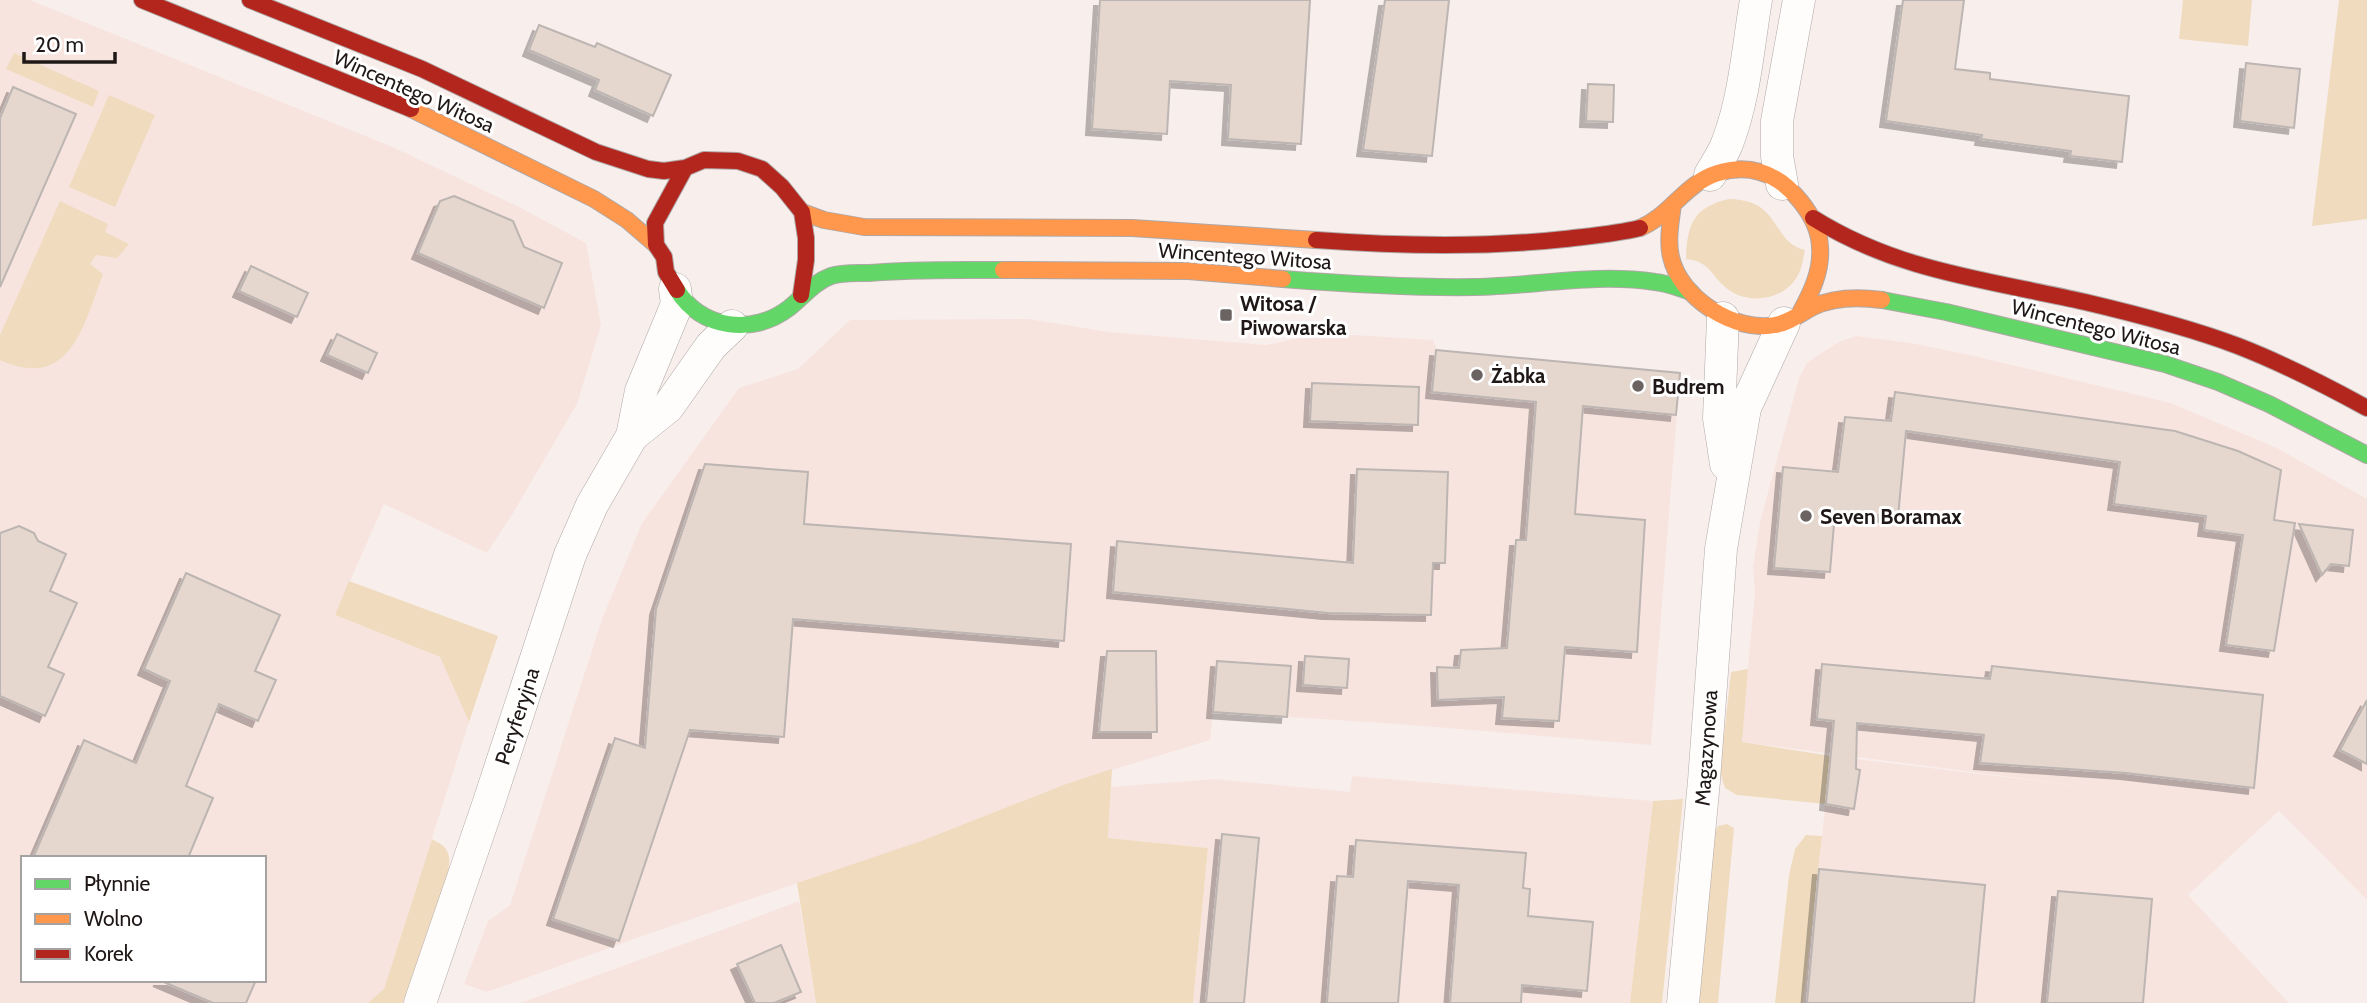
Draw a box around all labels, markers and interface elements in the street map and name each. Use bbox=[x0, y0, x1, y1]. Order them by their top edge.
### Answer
scale bar bbox=[24, 21, 116, 65]
text: 20 m bbox=[35, 32, 84, 57]
street label: Wincentego Witosa bbox=[330, 44, 498, 138]
street label: Wincentego Witosa bbox=[1158, 237, 1332, 275]
place label: Witosa / Piwowarska bbox=[1240, 291, 1347, 340]
street label: Wincentego Witosa bbox=[2009, 294, 2183, 360]
marker: Witosa / Piwowarska bbox=[1218, 307, 1234, 323]
place label: Żabka bbox=[1491, 363, 1546, 388]
marker: Żabka bbox=[1469, 367, 1485, 383]
place label: Budrem bbox=[1652, 374, 1724, 399]
marker: Budrem bbox=[1630, 378, 1646, 394]
place label: Seven Boramax bbox=[1820, 504, 1962, 529]
marker: Seven Boramax bbox=[1798, 508, 1814, 524]
street label: Peryferyjna bbox=[490, 664, 545, 768]
street label: Magazynowa bbox=[1689, 689, 1723, 807]
legend bbox=[21, 856, 266, 982]
text: Płynnie bbox=[84, 871, 151, 896]
text: Wolno bbox=[84, 906, 143, 931]
text: Korek bbox=[84, 941, 134, 966]

